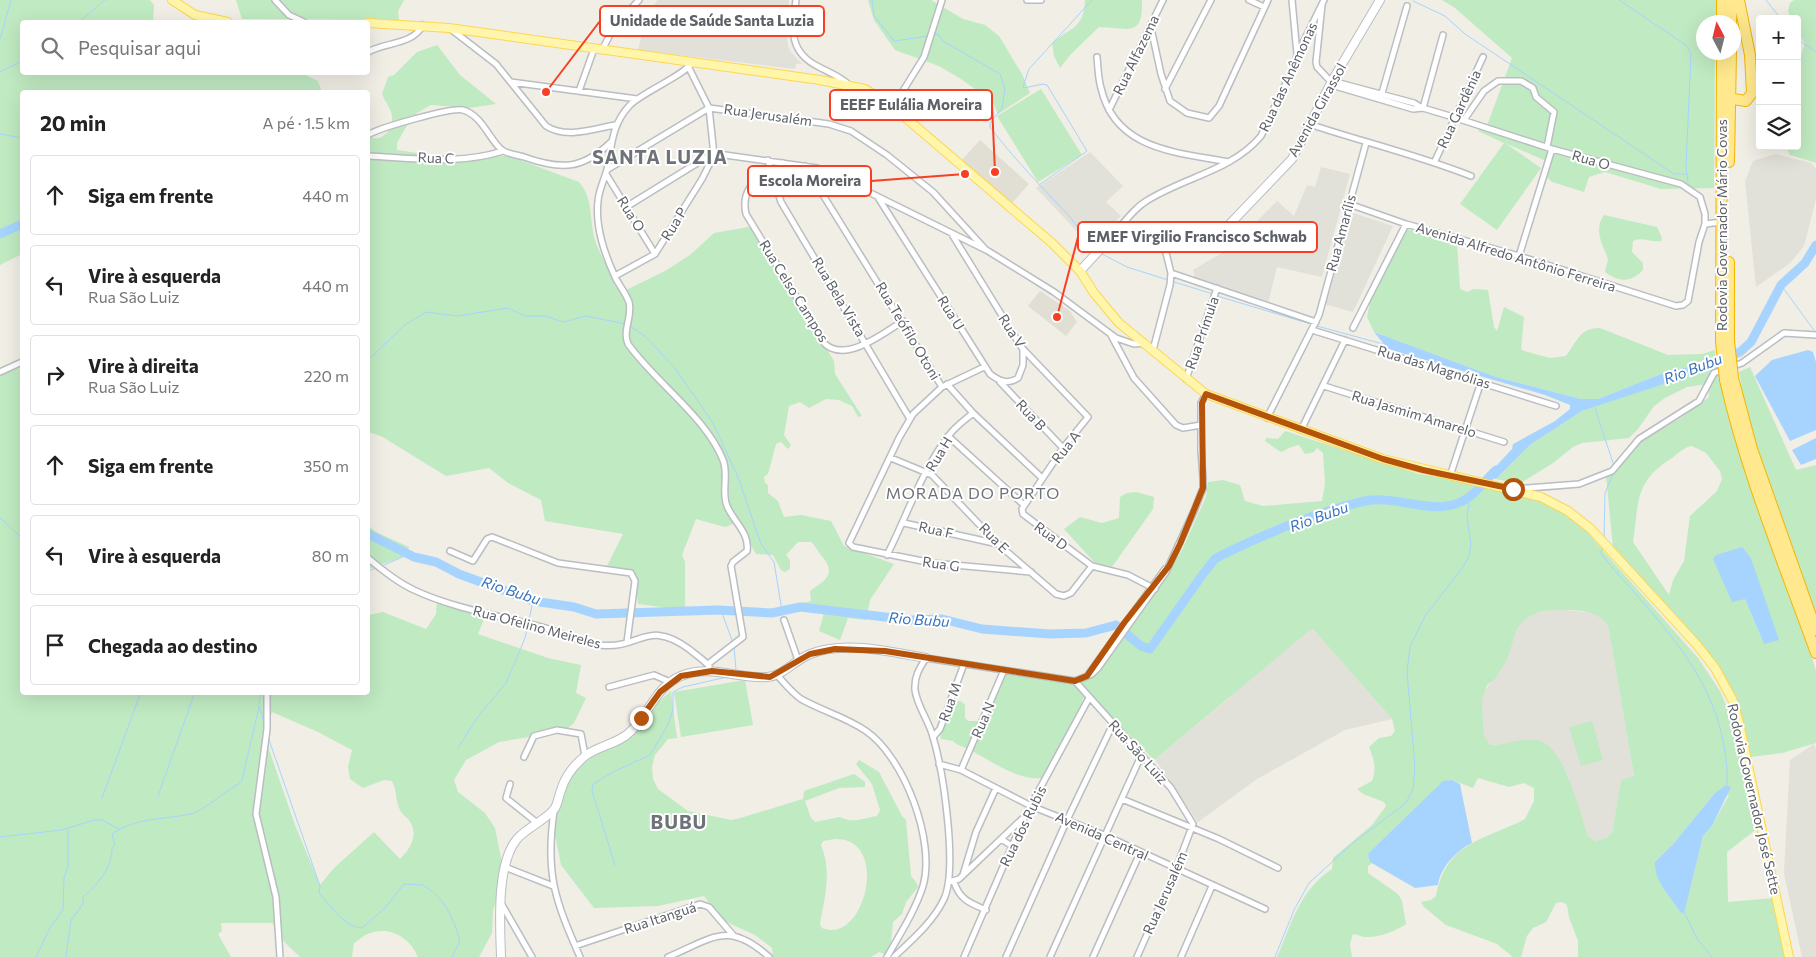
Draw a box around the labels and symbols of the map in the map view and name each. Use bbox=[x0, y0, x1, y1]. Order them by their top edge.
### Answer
callout: Unidade de Saúde Santa Luzia bbox=[600, 6, 824, 36]
text: Unidade de Saúde Santa Luzia bbox=[610, 11, 814, 29]
street label: Rua Alfazema bbox=[1109, 12, 1162, 98]
north arrow bbox=[1696, 15, 1741, 60]
street label: Rua das Anêmonas bbox=[1255, 19, 1320, 134]
street label: Avenida Girassol bbox=[1284, 60, 1349, 160]
street label: Rua Gardênia bbox=[1433, 67, 1484, 151]
callout: EEEF Eulália Moreira bbox=[830, 90, 992, 120]
text: EEEF Eulália Moreira bbox=[840, 95, 982, 113]
street label: Rua Jerusalém bbox=[723, 100, 813, 129]
street label: Rodovia Governador Mário Covas bbox=[1713, 119, 1730, 331]
district label: SANTA LUZIA bbox=[592, 145, 728, 168]
street label: Rua O bbox=[1570, 146, 1612, 173]
street label: Rua C bbox=[417, 148, 455, 167]
callout: Escola Moreira bbox=[748, 166, 871, 196]
text: Escola Moreira bbox=[759, 171, 861, 189]
street label: Rua Amarílis bbox=[1322, 192, 1359, 273]
street label: Rua O bbox=[614, 193, 649, 235]
street label: Rua P bbox=[657, 204, 690, 243]
street label: Avenida Alfredo Antônio Ferreira bbox=[1414, 218, 1618, 295]
callout: EMEF Virgilio Francisco Schwab bbox=[1078, 222, 1317, 252]
text: EMEF Virgilio Francisco Schwab bbox=[1087, 227, 1307, 245]
street label: Rua Celso Campos bbox=[756, 237, 833, 345]
street label: Rua Bela Vista bbox=[809, 254, 870, 340]
street label: Rua Teófilo Otoni bbox=[872, 279, 944, 383]
street label: Rua U bbox=[934, 292, 969, 333]
street label: Rua Prímula bbox=[1181, 294, 1222, 372]
street label: Rua V bbox=[995, 311, 1030, 351]
street label: Rua das Magnólias bbox=[1376, 341, 1493, 392]
water label: Rio Bubu bbox=[1661, 349, 1725, 387]
street label: Rua Jasmim Amarelo bbox=[1350, 386, 1479, 441]
street label: Rua B bbox=[1013, 396, 1050, 434]
street label: Rua A bbox=[1048, 427, 1084, 466]
street label: Rua H bbox=[922, 433, 956, 474]
route start bbox=[1502, 478, 1525, 501]
district label: MORADA DO PORTO bbox=[886, 483, 1060, 502]
water label: Rio Bubu bbox=[1287, 497, 1351, 535]
street label: Rua F bbox=[917, 517, 955, 542]
street label: Rua D bbox=[1031, 518, 1071, 553]
street label: Rua E bbox=[976, 519, 1013, 556]
street label: Rua G bbox=[921, 552, 961, 575]
water label: Rio Bubu bbox=[479, 572, 544, 608]
street label: Rua Ofelino Meireles bbox=[471, 601, 603, 652]
water label: Rio Bubu bbox=[888, 608, 951, 630]
street label: Rua M bbox=[935, 680, 964, 724]
street label: Rua N bbox=[967, 699, 998, 740]
street label: Rodovia Governador José Sette bbox=[1724, 702, 1785, 896]
route end bbox=[630, 707, 653, 730]
street label: Rua São Luiz bbox=[1105, 716, 1171, 787]
street label: Rua dos Rubis bbox=[996, 783, 1049, 869]
street label: Avenida Central bbox=[1053, 807, 1151, 864]
district label: BUBU bbox=[651, 810, 707, 833]
street label: Rua Jerusalém bbox=[1139, 849, 1190, 937]
street label: Rua Itanguá bbox=[622, 898, 698, 937]

